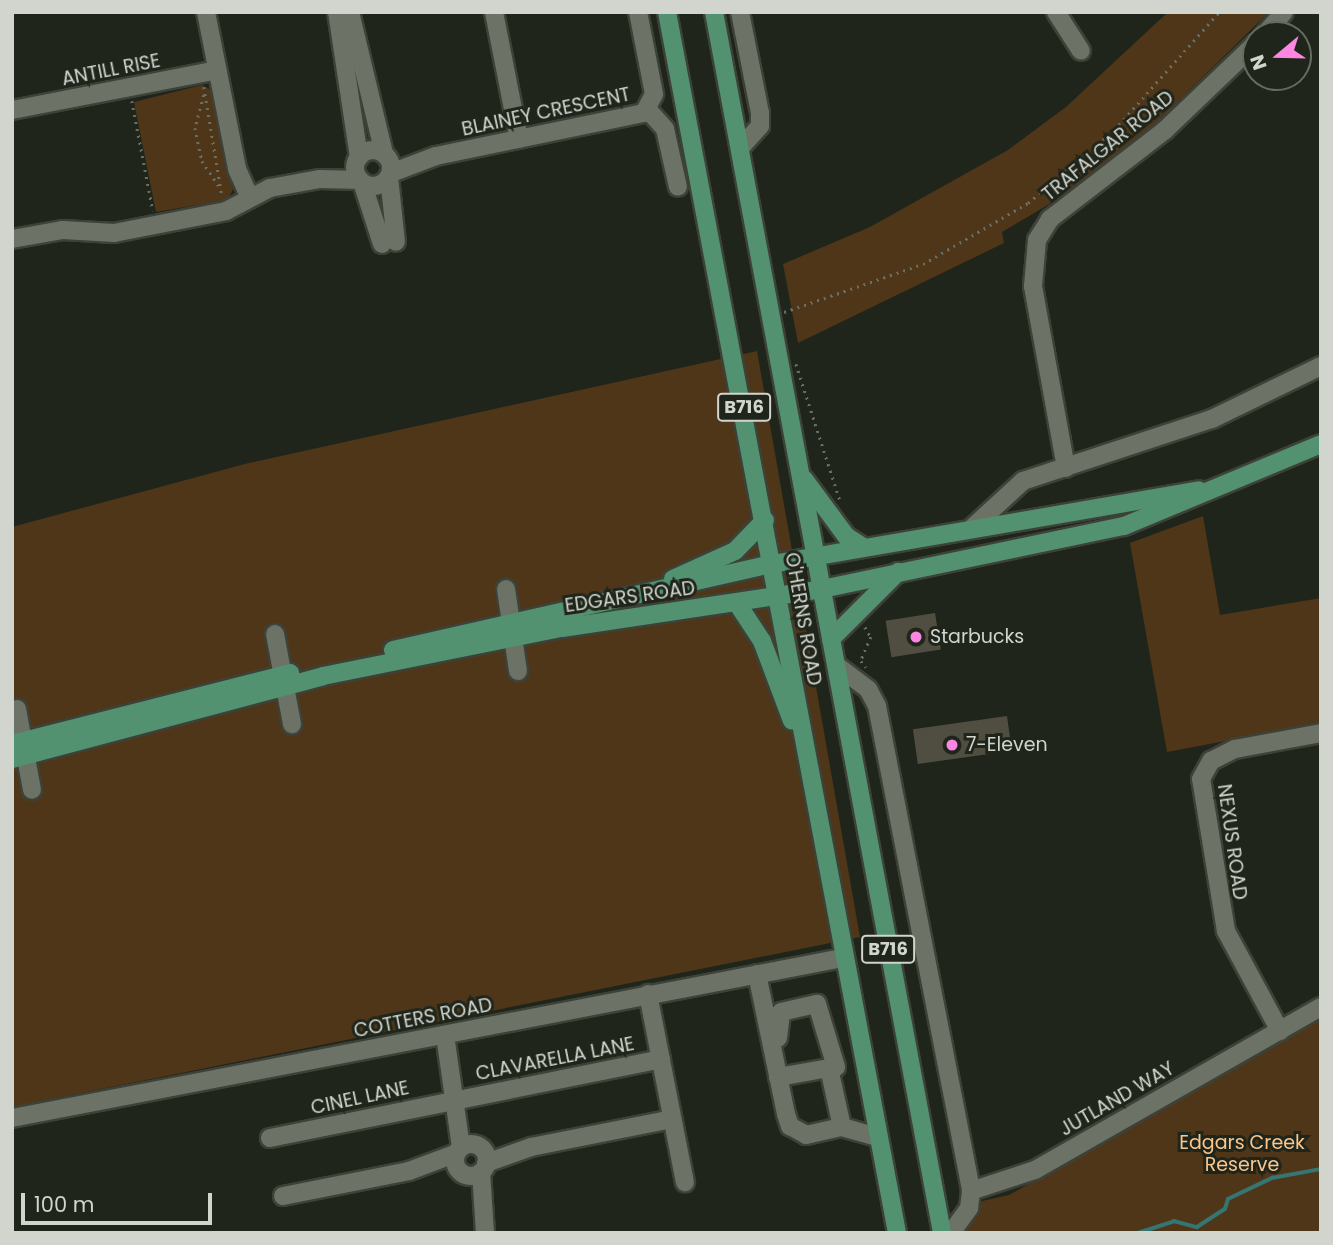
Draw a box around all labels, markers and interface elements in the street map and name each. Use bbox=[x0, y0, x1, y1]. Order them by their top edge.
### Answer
north arrow bbox=[1242, 21, 1312, 91]
street label: ANTILL RISE bbox=[60, 49, 162, 91]
text: N bbox=[1243, 51, 1274, 74]
street label: BLAINEY CRESCENT bbox=[460, 83, 632, 141]
street label: TRAFALGAR ROAD bbox=[1038, 86, 1178, 206]
road number: B716 bbox=[716, 393, 772, 422]
street label: O'HERNS ROAD bbox=[780, 551, 826, 687]
street label: EDGARS ROAD bbox=[563, 577, 697, 617]
place label: Starbucks bbox=[930, 626, 1024, 648]
marker: Starbucks bbox=[908, 629, 924, 645]
place label: 7-Eleven bbox=[966, 734, 1048, 756]
marker: 7-Eleven bbox=[944, 737, 960, 753]
street label: NEXUS ROAD bbox=[1213, 783, 1251, 901]
road number: B716 bbox=[860, 934, 916, 964]
street label: COTTERS ROAD bbox=[352, 993, 494, 1043]
street label: CLAVARELLA LANE bbox=[474, 1032, 636, 1086]
street label: JUTLAND WAY bbox=[1056, 1057, 1178, 1141]
street label: CINEL LANE bbox=[309, 1076, 411, 1120]
park label: Edgars Creek Reserve bbox=[1179, 1132, 1305, 1176]
scale bar bbox=[24, 1178, 215, 1222]
text: 100 m bbox=[34, 1190, 94, 1219]

